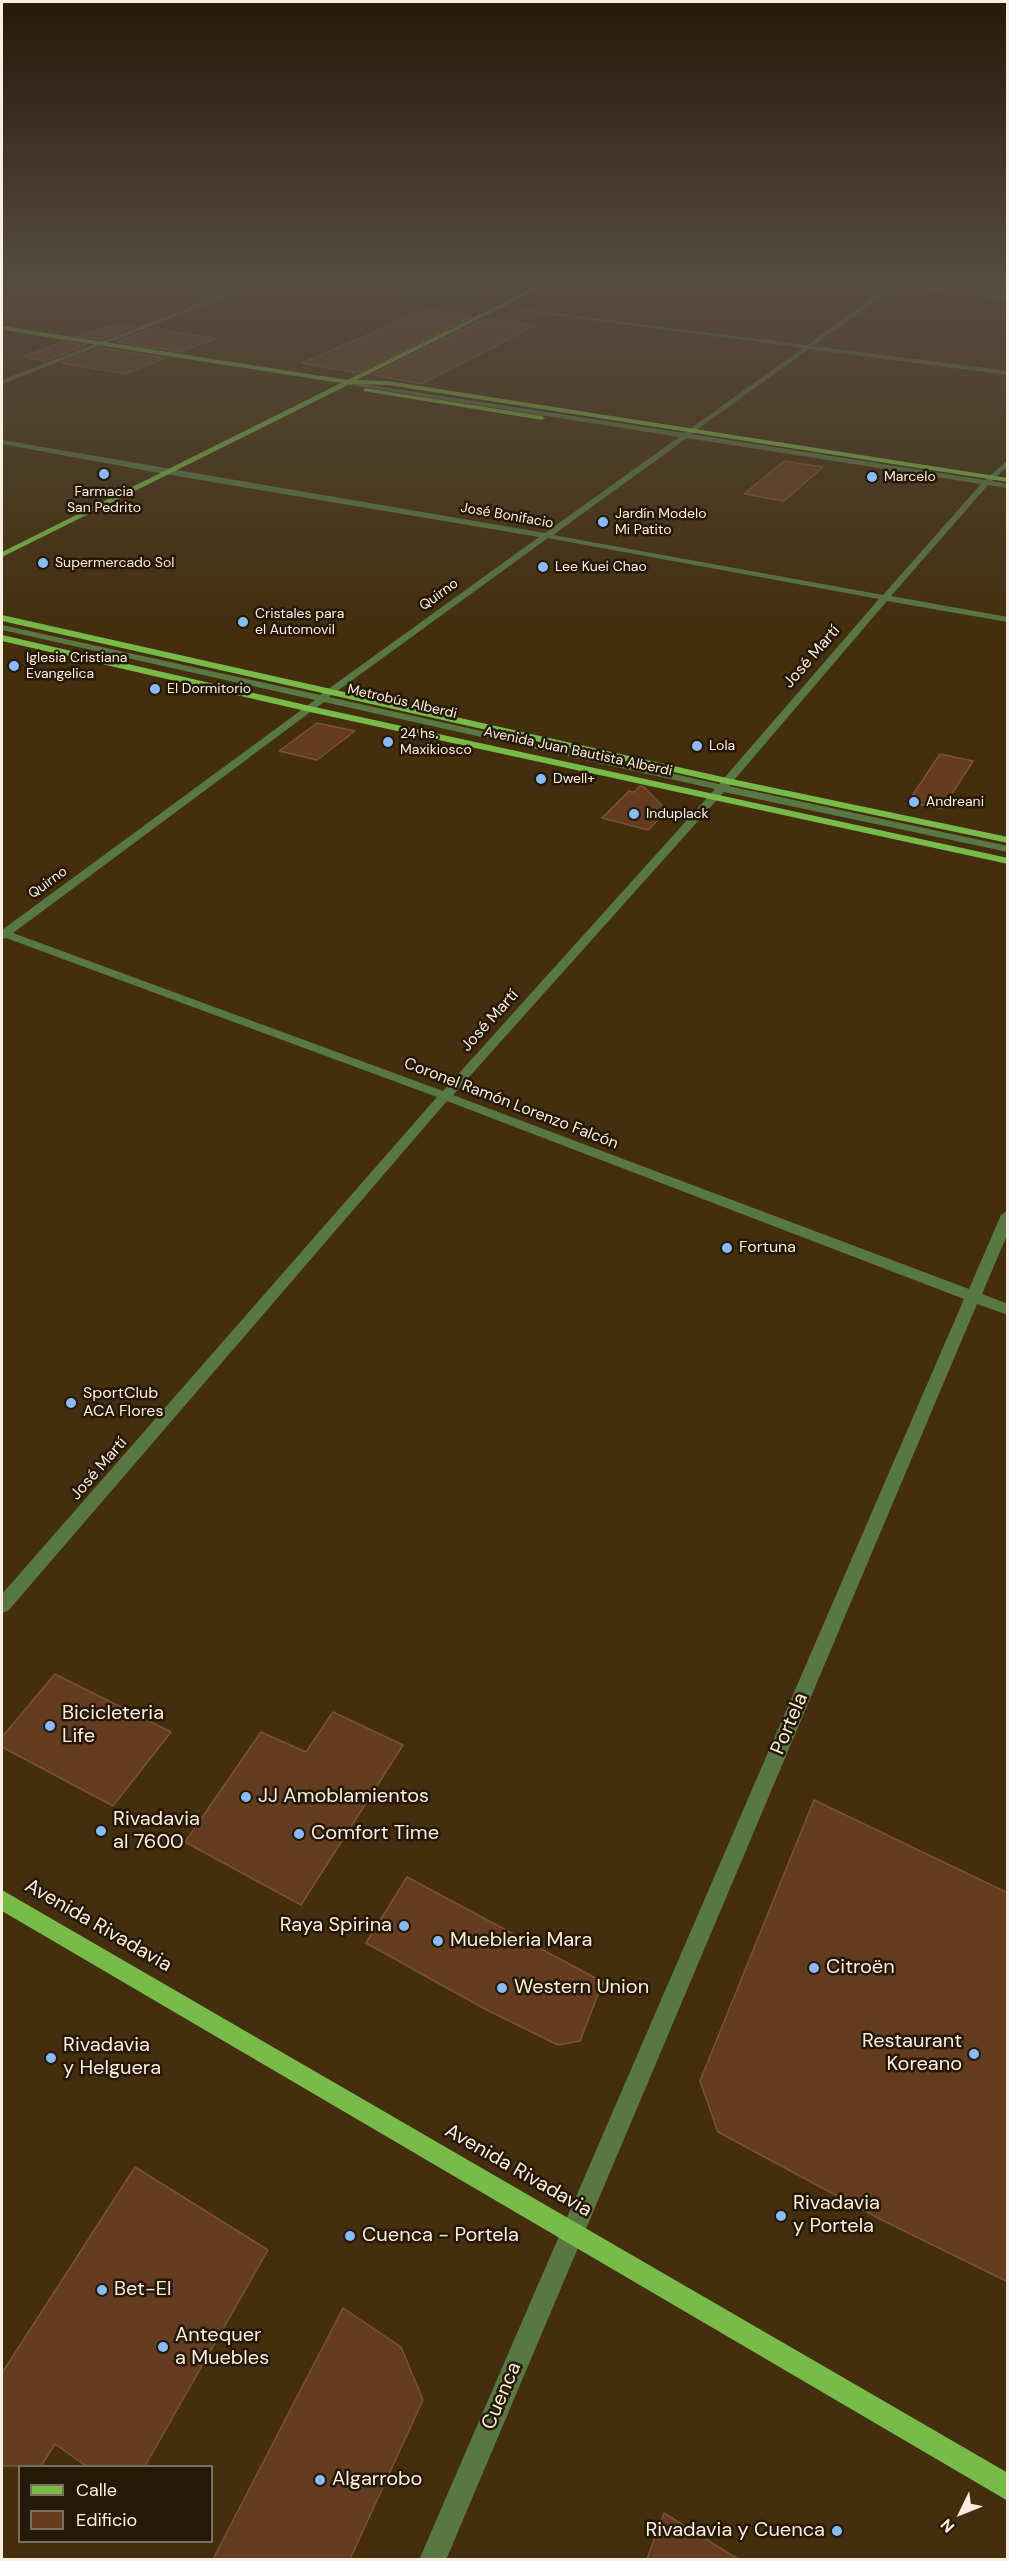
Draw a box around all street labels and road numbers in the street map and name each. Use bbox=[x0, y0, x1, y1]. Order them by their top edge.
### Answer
street label: José Bonifacio bbox=[459, 500, 555, 532]
street label: Quirno bbox=[416, 575, 462, 615]
street label: José Martí bbox=[780, 622, 844, 692]
street label: Metrobús Alberdi bbox=[346, 681, 458, 723]
street label: Avenida Juan Bautista Alberdi bbox=[482, 724, 674, 780]
street label: Quirno bbox=[25, 863, 71, 903]
street label: José Martí bbox=[457, 986, 523, 1056]
street label: Coronel Ramón Lorenzo Falcón bbox=[401, 1054, 621, 1154]
street label: José Martí bbox=[67, 1434, 131, 1504]
street label: Portela bbox=[766, 1690, 814, 1758]
street label: Avenida Rivadavia bbox=[20, 1874, 176, 1978]
street label: Avenida Rivadavia bbox=[440, 2119, 596, 2223]
street label: Cuenca bbox=[477, 2359, 527, 2433]

